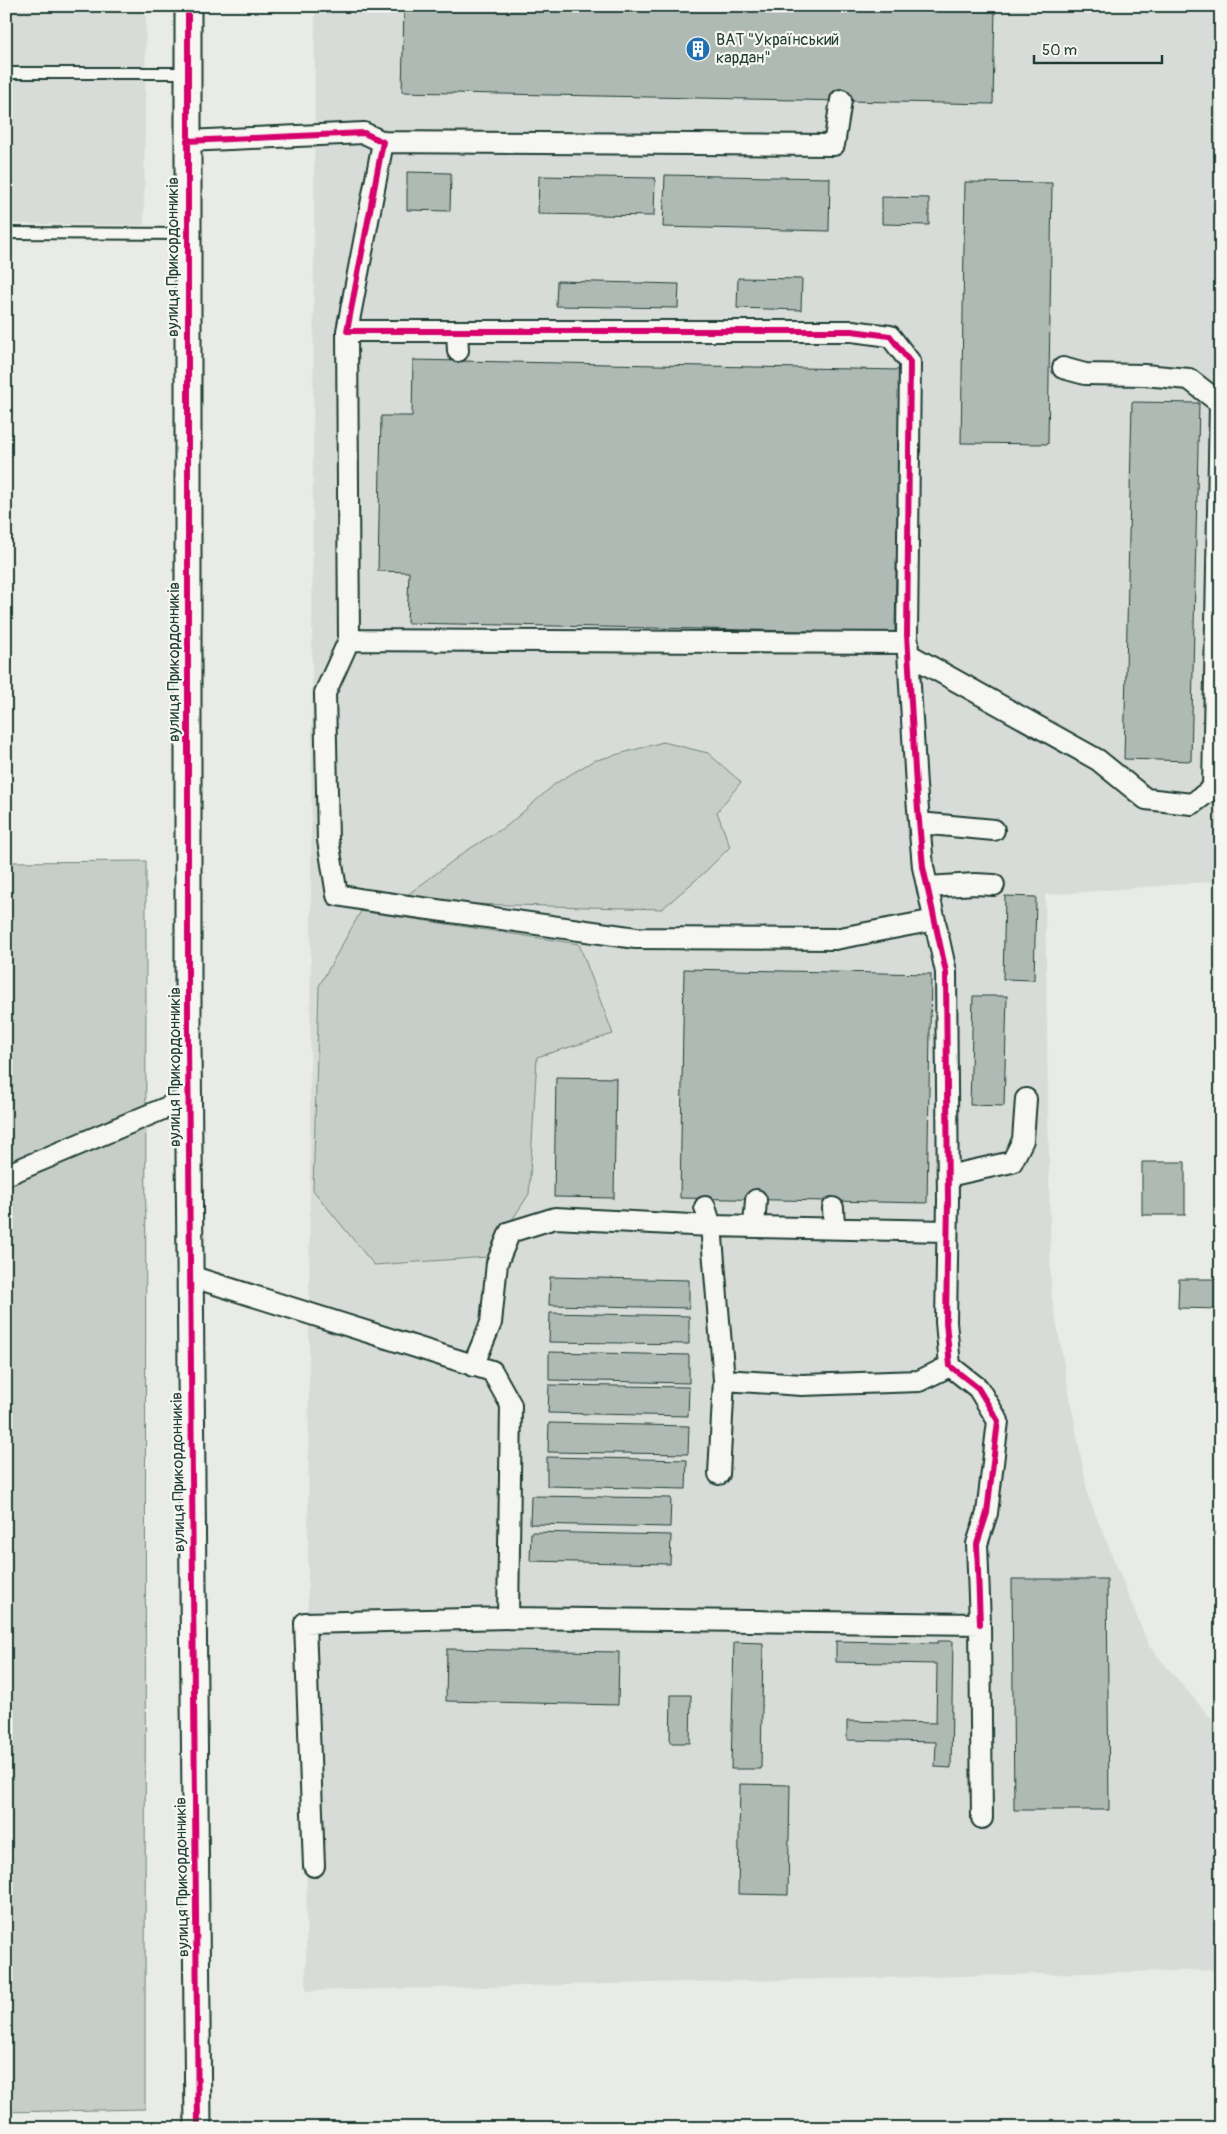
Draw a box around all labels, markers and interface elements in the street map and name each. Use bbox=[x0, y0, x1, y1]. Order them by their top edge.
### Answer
place label: ВАТ "Український кардан" bbox=[716, 30, 839, 68]
scale bar bbox=[1034, 32, 1162, 64]
building icon: ВАТ "Український кардан" bbox=[685, 36, 711, 62]
text: 50 m bbox=[1042, 41, 1077, 60]
street label: вулиця Прикордонників bbox=[163, 177, 183, 337]
street label: вулиця Прикордонників bbox=[164, 582, 184, 742]
street label: вулиця Прикордонників bbox=[165, 987, 185, 1147]
street label: вулиця Прикордонників bbox=[167, 1392, 189, 1552]
street label: вулиця Прикордонників bbox=[171, 1797, 193, 1957]

